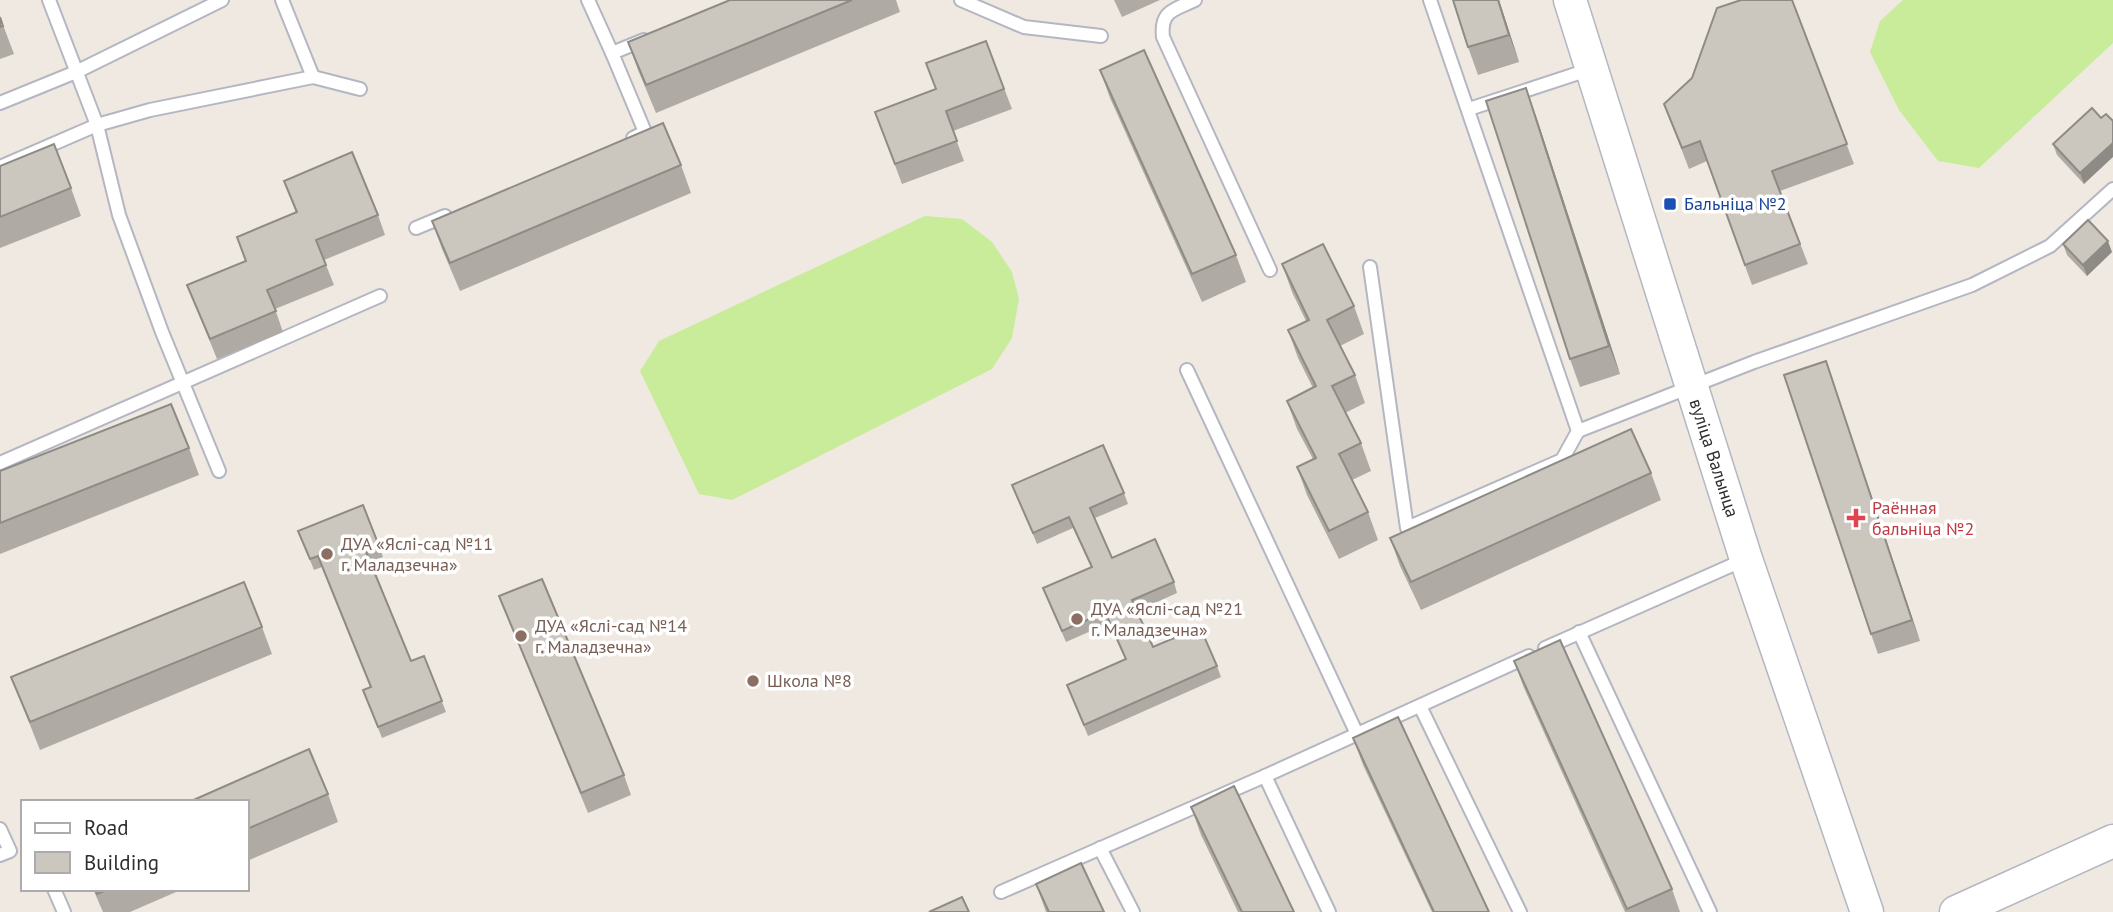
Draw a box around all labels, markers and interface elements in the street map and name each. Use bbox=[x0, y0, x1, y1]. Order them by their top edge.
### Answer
place label: Бальніца №2 bbox=[1684, 192, 1787, 215]
marker: Бальніца №2 bbox=[1662, 196, 1678, 212]
street label: вуліца Валынца bbox=[1684, 396, 1744, 520]
place label: Раённая бальніца №2 bbox=[1872, 496, 1974, 540]
marker: Раённая бальніца №2 bbox=[1846, 508, 1866, 528]
place label: ДУА «Яслі-сад №11 г. Маладзечна» bbox=[341, 532, 493, 576]
marker: ДУА «Яслі-сад №11 г. Маладзечна» bbox=[319, 546, 335, 562]
place label: ДУА «Яслі-сад №21 г. Маладзечна» bbox=[1091, 597, 1243, 641]
marker: ДУА «Яслі-сад №21 г. Маладзечна» bbox=[1069, 611, 1085, 627]
place label: ДУА «Яслі-сад №14 г. Маладзечна» bbox=[535, 614, 687, 658]
marker: ДУА «Яслі-сад №14 г. Маладзечна» bbox=[513, 628, 529, 644]
place label: Школа №8 bbox=[767, 669, 852, 692]
marker: Школа №8 bbox=[745, 673, 761, 689]
legend bbox=[21, 800, 248, 891]
text: Road bbox=[84, 814, 128, 841]
text: Building bbox=[84, 849, 159, 876]

